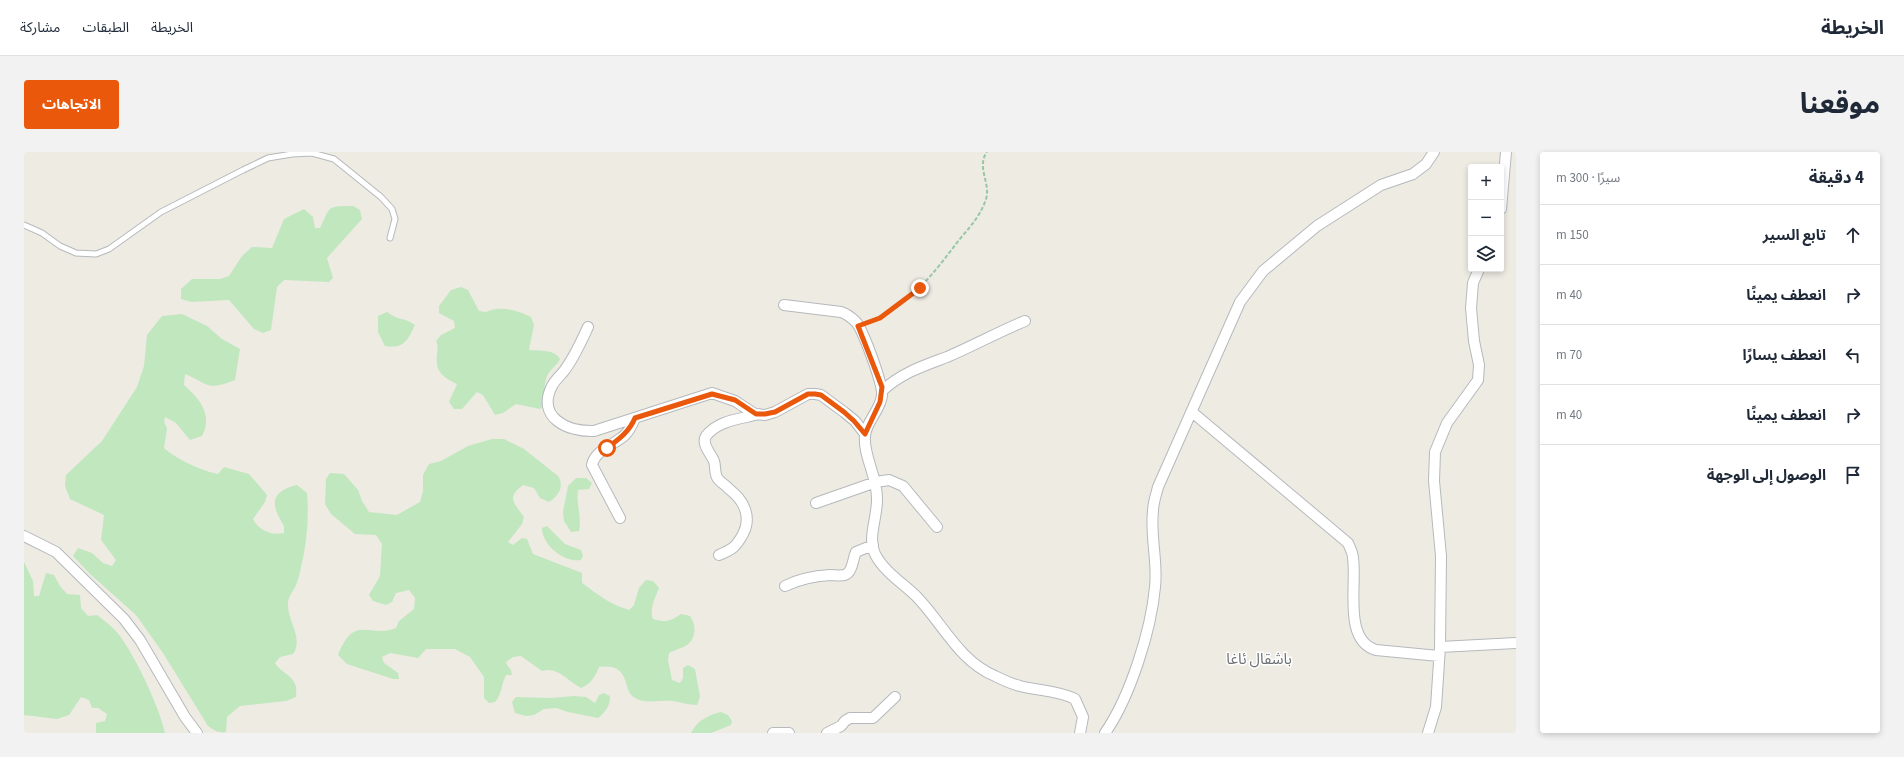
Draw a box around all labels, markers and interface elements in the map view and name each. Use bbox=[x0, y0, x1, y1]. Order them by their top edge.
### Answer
text: الخريطة bbox=[1821, 15, 1884, 42]
text: مشاركة bbox=[20, 18, 60, 38]
text: الطبقات bbox=[82, 18, 129, 38]
text: الخريطة bbox=[151, 18, 193, 38]
button: الاتجاهات bbox=[24, 80, 119, 129]
text: موقعنا bbox=[1800, 84, 1880, 124]
map controls bbox=[1468, 164, 1504, 272]
button: + bbox=[1468, 164, 1504, 200]
text: 4 دقيقة bbox=[1809, 166, 1864, 190]
text: سيرًا · 300 m bbox=[1556, 169, 1620, 187]
button: − bbox=[1468, 200, 1504, 236]
icon: ahead bbox=[1842, 224, 1864, 246]
text: تابع السير bbox=[1763, 225, 1826, 246]
text: 150 m bbox=[1556, 226, 1589, 244]
button: layers bbox=[1468, 236, 1504, 272]
route end bbox=[911, 279, 929, 297]
icon: right bbox=[1842, 284, 1864, 306]
text: انعطف يمينًا bbox=[1746, 285, 1826, 306]
text: 40 m bbox=[1556, 286, 1582, 304]
icon: left bbox=[1842, 344, 1864, 366]
text: انعطف يسارًا bbox=[1742, 345, 1826, 366]
text: 70 m bbox=[1556, 346, 1582, 364]
icon: right bbox=[1842, 404, 1864, 426]
text: انعطف يمينًا bbox=[1746, 405, 1826, 426]
text: 40 m bbox=[1556, 406, 1582, 424]
route start bbox=[598, 439, 616, 457]
icon: arrive bbox=[1842, 464, 1864, 486]
text: الوصول إلى الوجهة bbox=[1707, 465, 1826, 486]
district label: باشقال ئاغا bbox=[1226, 649, 1292, 670]

